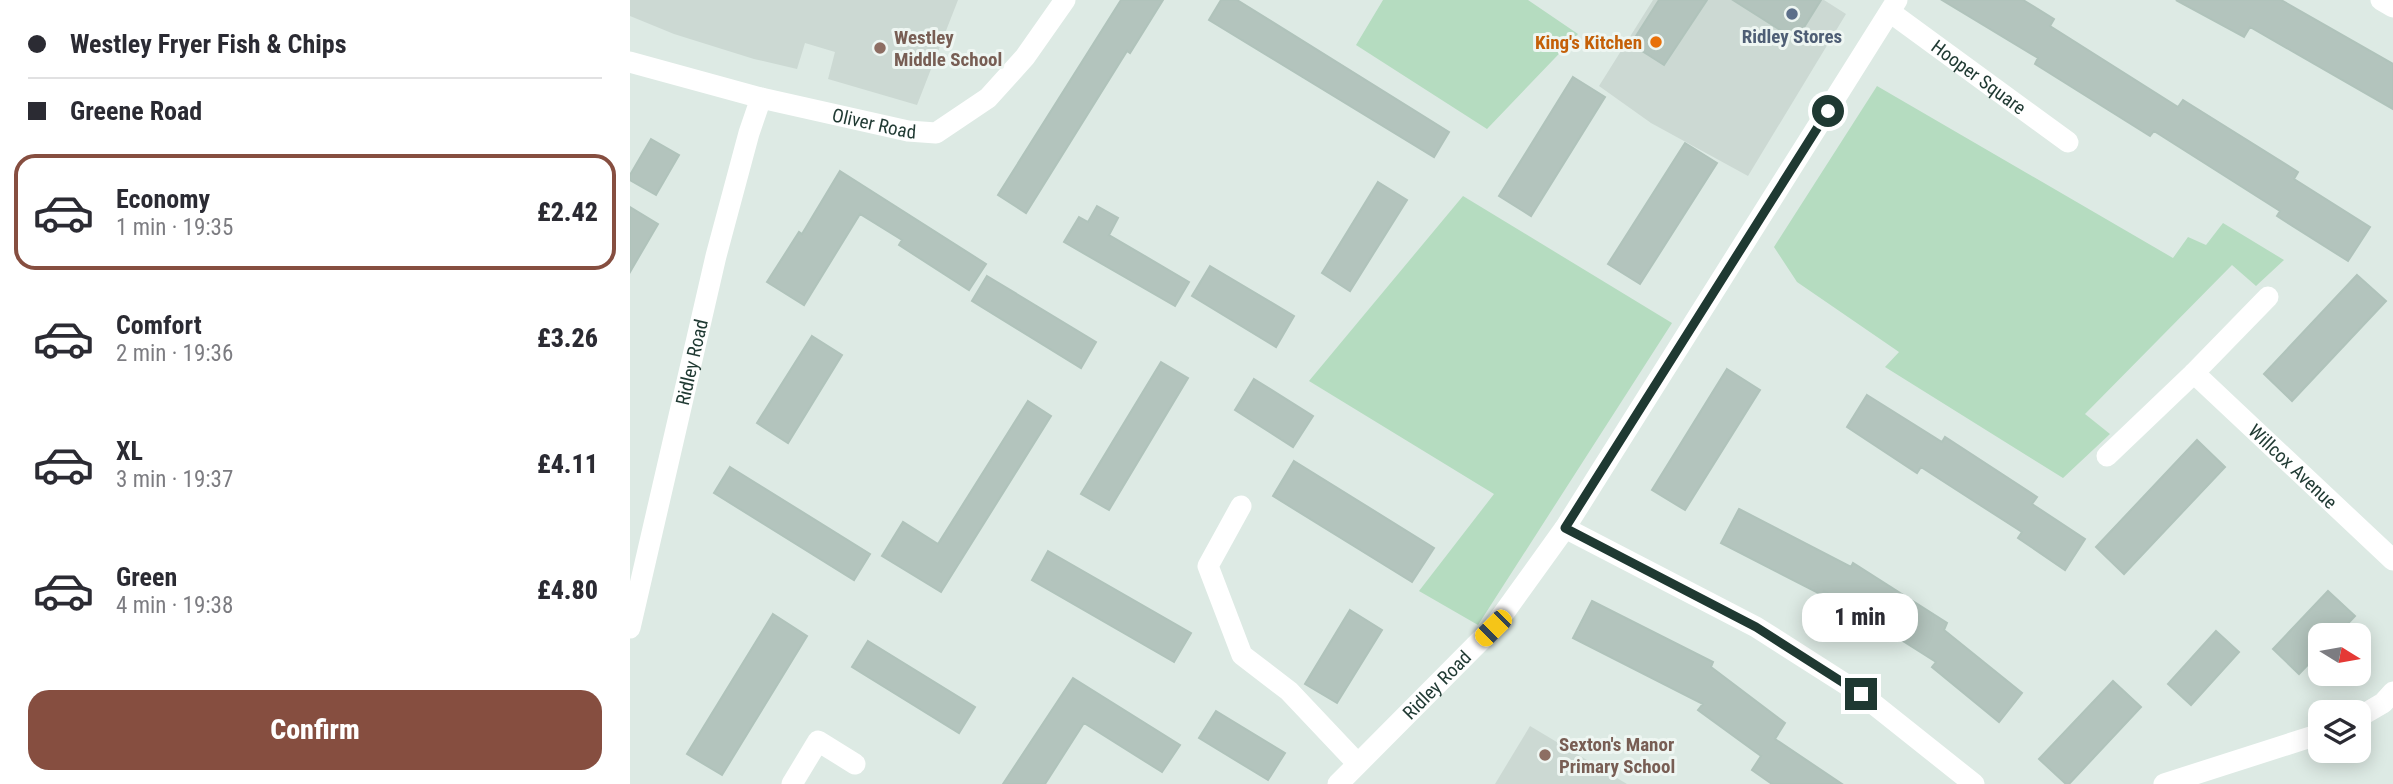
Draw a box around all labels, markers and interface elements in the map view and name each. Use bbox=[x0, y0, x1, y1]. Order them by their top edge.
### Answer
marker: Ridley Stores bbox=[1784, 6, 1800, 22]
place label: Ridley Stores bbox=[1742, 25, 1842, 48]
place label: Westley Middle School bbox=[894, 26, 1002, 71]
text: Westley Fryer Fish & Chips bbox=[70, 29, 346, 59]
place label: King's Kitchen bbox=[1535, 31, 1642, 54]
marker: King's Kitchen bbox=[1648, 34, 1664, 50]
street label: Hooper Square bbox=[1927, 35, 2030, 120]
marker: Westley Middle School bbox=[872, 40, 888, 56]
route start bbox=[1812, 95, 1844, 127]
text: Greene Road bbox=[70, 96, 202, 126]
street label: Oliver Road bbox=[830, 103, 917, 144]
icon: car bbox=[32, 181, 95, 244]
text: Economy bbox=[116, 184, 210, 214]
text: £2.42 bbox=[537, 197, 598, 227]
text: 1 min · 19:35 bbox=[116, 214, 233, 241]
icon: car bbox=[32, 307, 95, 370]
text: Comfort bbox=[116, 310, 202, 340]
street label: Ridley Road bbox=[671, 317, 713, 407]
text: £3.26 bbox=[537, 323, 598, 353]
text: 2 min · 19:36 bbox=[116, 340, 233, 367]
street label: Willcox Avenue bbox=[2244, 419, 2342, 514]
icon: car bbox=[32, 433, 95, 496]
text: XL bbox=[116, 436, 143, 466]
text: £4.11 bbox=[537, 449, 598, 479]
text: 3 min · 19:37 bbox=[116, 466, 233, 493]
icon: car bbox=[32, 559, 95, 622]
text: Green bbox=[116, 562, 177, 592]
text: £4.80 bbox=[537, 575, 598, 605]
text: 4 min · 19:38 bbox=[116, 592, 233, 619]
callout: 1 min bbox=[1803, 592, 1919, 642]
text: 1 min bbox=[1834, 604, 1886, 631]
car bbox=[1471, 606, 1516, 650]
north arrow bbox=[2308, 623, 2371, 686]
map controls bbox=[2308, 623, 2371, 763]
street label: Ridley Road bbox=[1398, 646, 1476, 724]
route end bbox=[1845, 678, 1877, 710]
button: Confirm bbox=[28, 690, 602, 770]
button: layers bbox=[2308, 700, 2371, 763]
place label: Sexton's Manor Primary School bbox=[1559, 733, 1675, 778]
marker: Sexton's Manor Primary School bbox=[1537, 747, 1553, 763]

